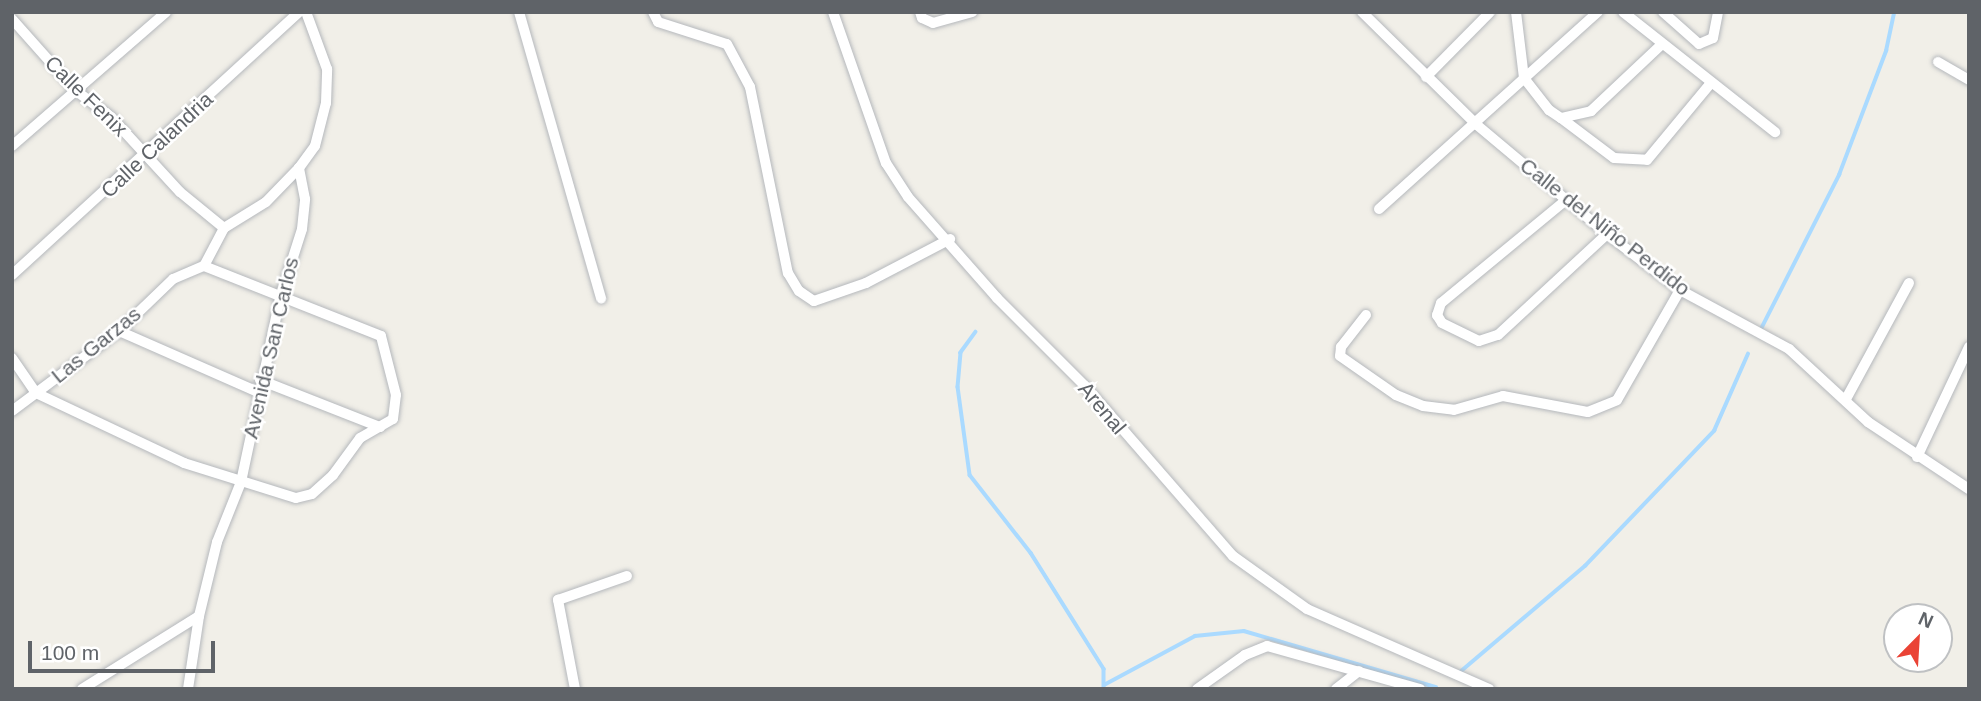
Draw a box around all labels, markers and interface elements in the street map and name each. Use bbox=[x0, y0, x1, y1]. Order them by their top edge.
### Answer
street label: Calle Fenix bbox=[39, 50, 133, 142]
street label: Calle Calandria bbox=[96, 87, 218, 203]
street label: Calle del Niño Perdido bbox=[1515, 153, 1695, 301]
street label: Avenida San Carlos bbox=[238, 255, 304, 441]
street label: Las Garzas bbox=[46, 301, 146, 389]
street label: Arenal bbox=[1073, 377, 1131, 439]
north arrow bbox=[1883, 603, 1953, 673]
text: N bbox=[1915, 608, 1936, 633]
scale bar bbox=[32, 628, 219, 672]
text: 100 m bbox=[41, 641, 99, 664]

